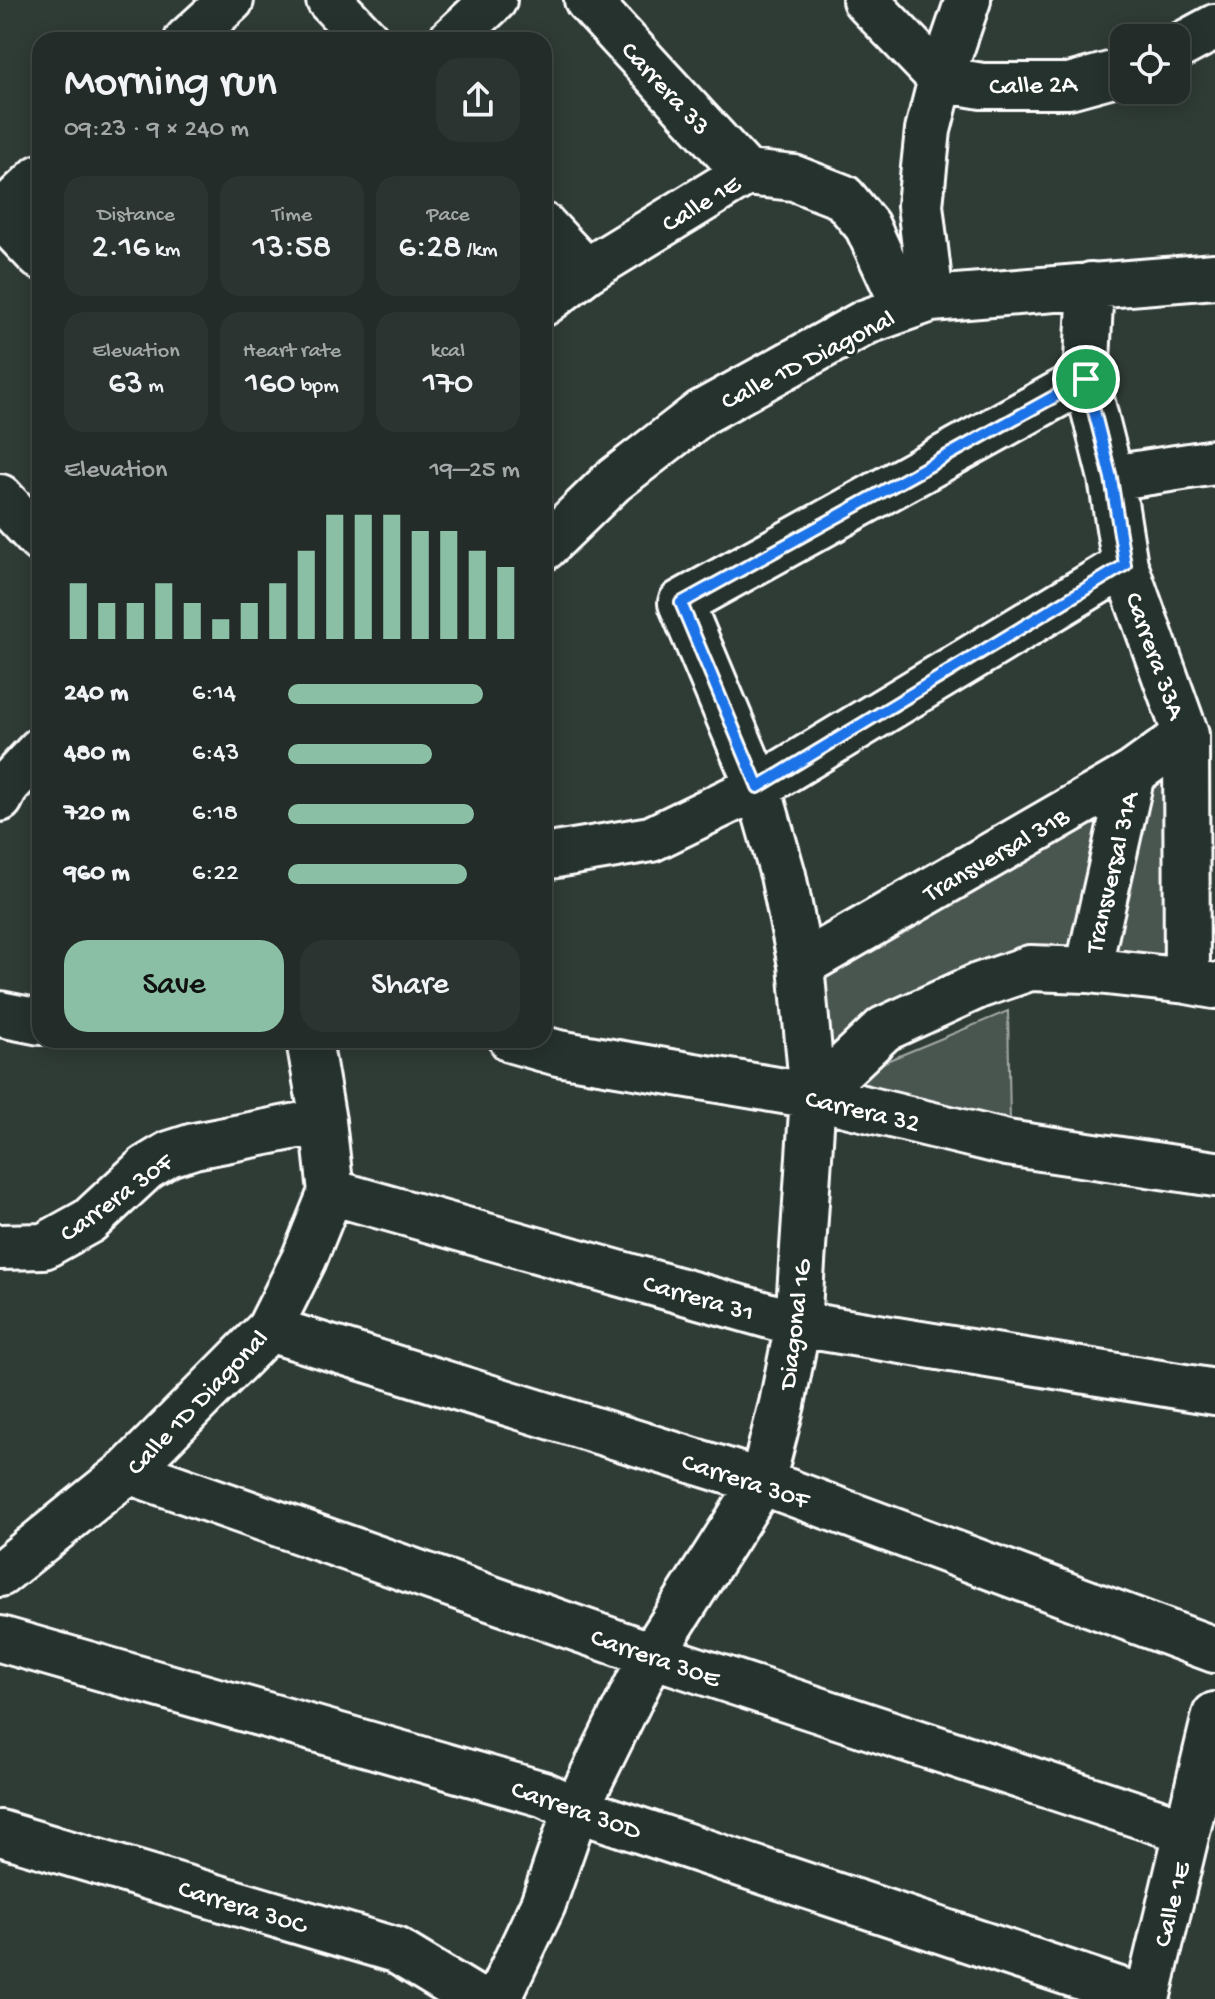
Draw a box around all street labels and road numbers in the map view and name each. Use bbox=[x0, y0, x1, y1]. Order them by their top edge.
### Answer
street label: Carrera 33 bbox=[612, 37, 715, 143]
street label: Calle 2A bbox=[989, 70, 1079, 105]
street label: Calle 1E bbox=[657, 170, 748, 241]
street label: Calle 1D Diagonal bbox=[717, 305, 901, 419]
street label: Carrera 33A bbox=[1116, 589, 1191, 726]
street label: Transversal 31A bbox=[1080, 788, 1148, 959]
street label: Transversal 31B bbox=[917, 802, 1076, 912]
street label: Carrera 32 bbox=[802, 1085, 922, 1142]
street label: Carrera 30F bbox=[55, 1147, 181, 1251]
street label: Diagonal 1G bbox=[774, 1256, 821, 1393]
street label: Carrera 31 bbox=[639, 1270, 757, 1331]
street label: Calle 1D Diagonal bbox=[122, 1325, 277, 1484]
street label: Carrera 30F bbox=[677, 1448, 814, 1519]
street label: Carrera 30E bbox=[586, 1624, 724, 1697]
street label: Carrera 30D bbox=[506, 1776, 645, 1849]
street label: Calle 1E bbox=[1149, 1859, 1200, 1951]
street label: Carrera 30C bbox=[174, 1875, 311, 1944]

